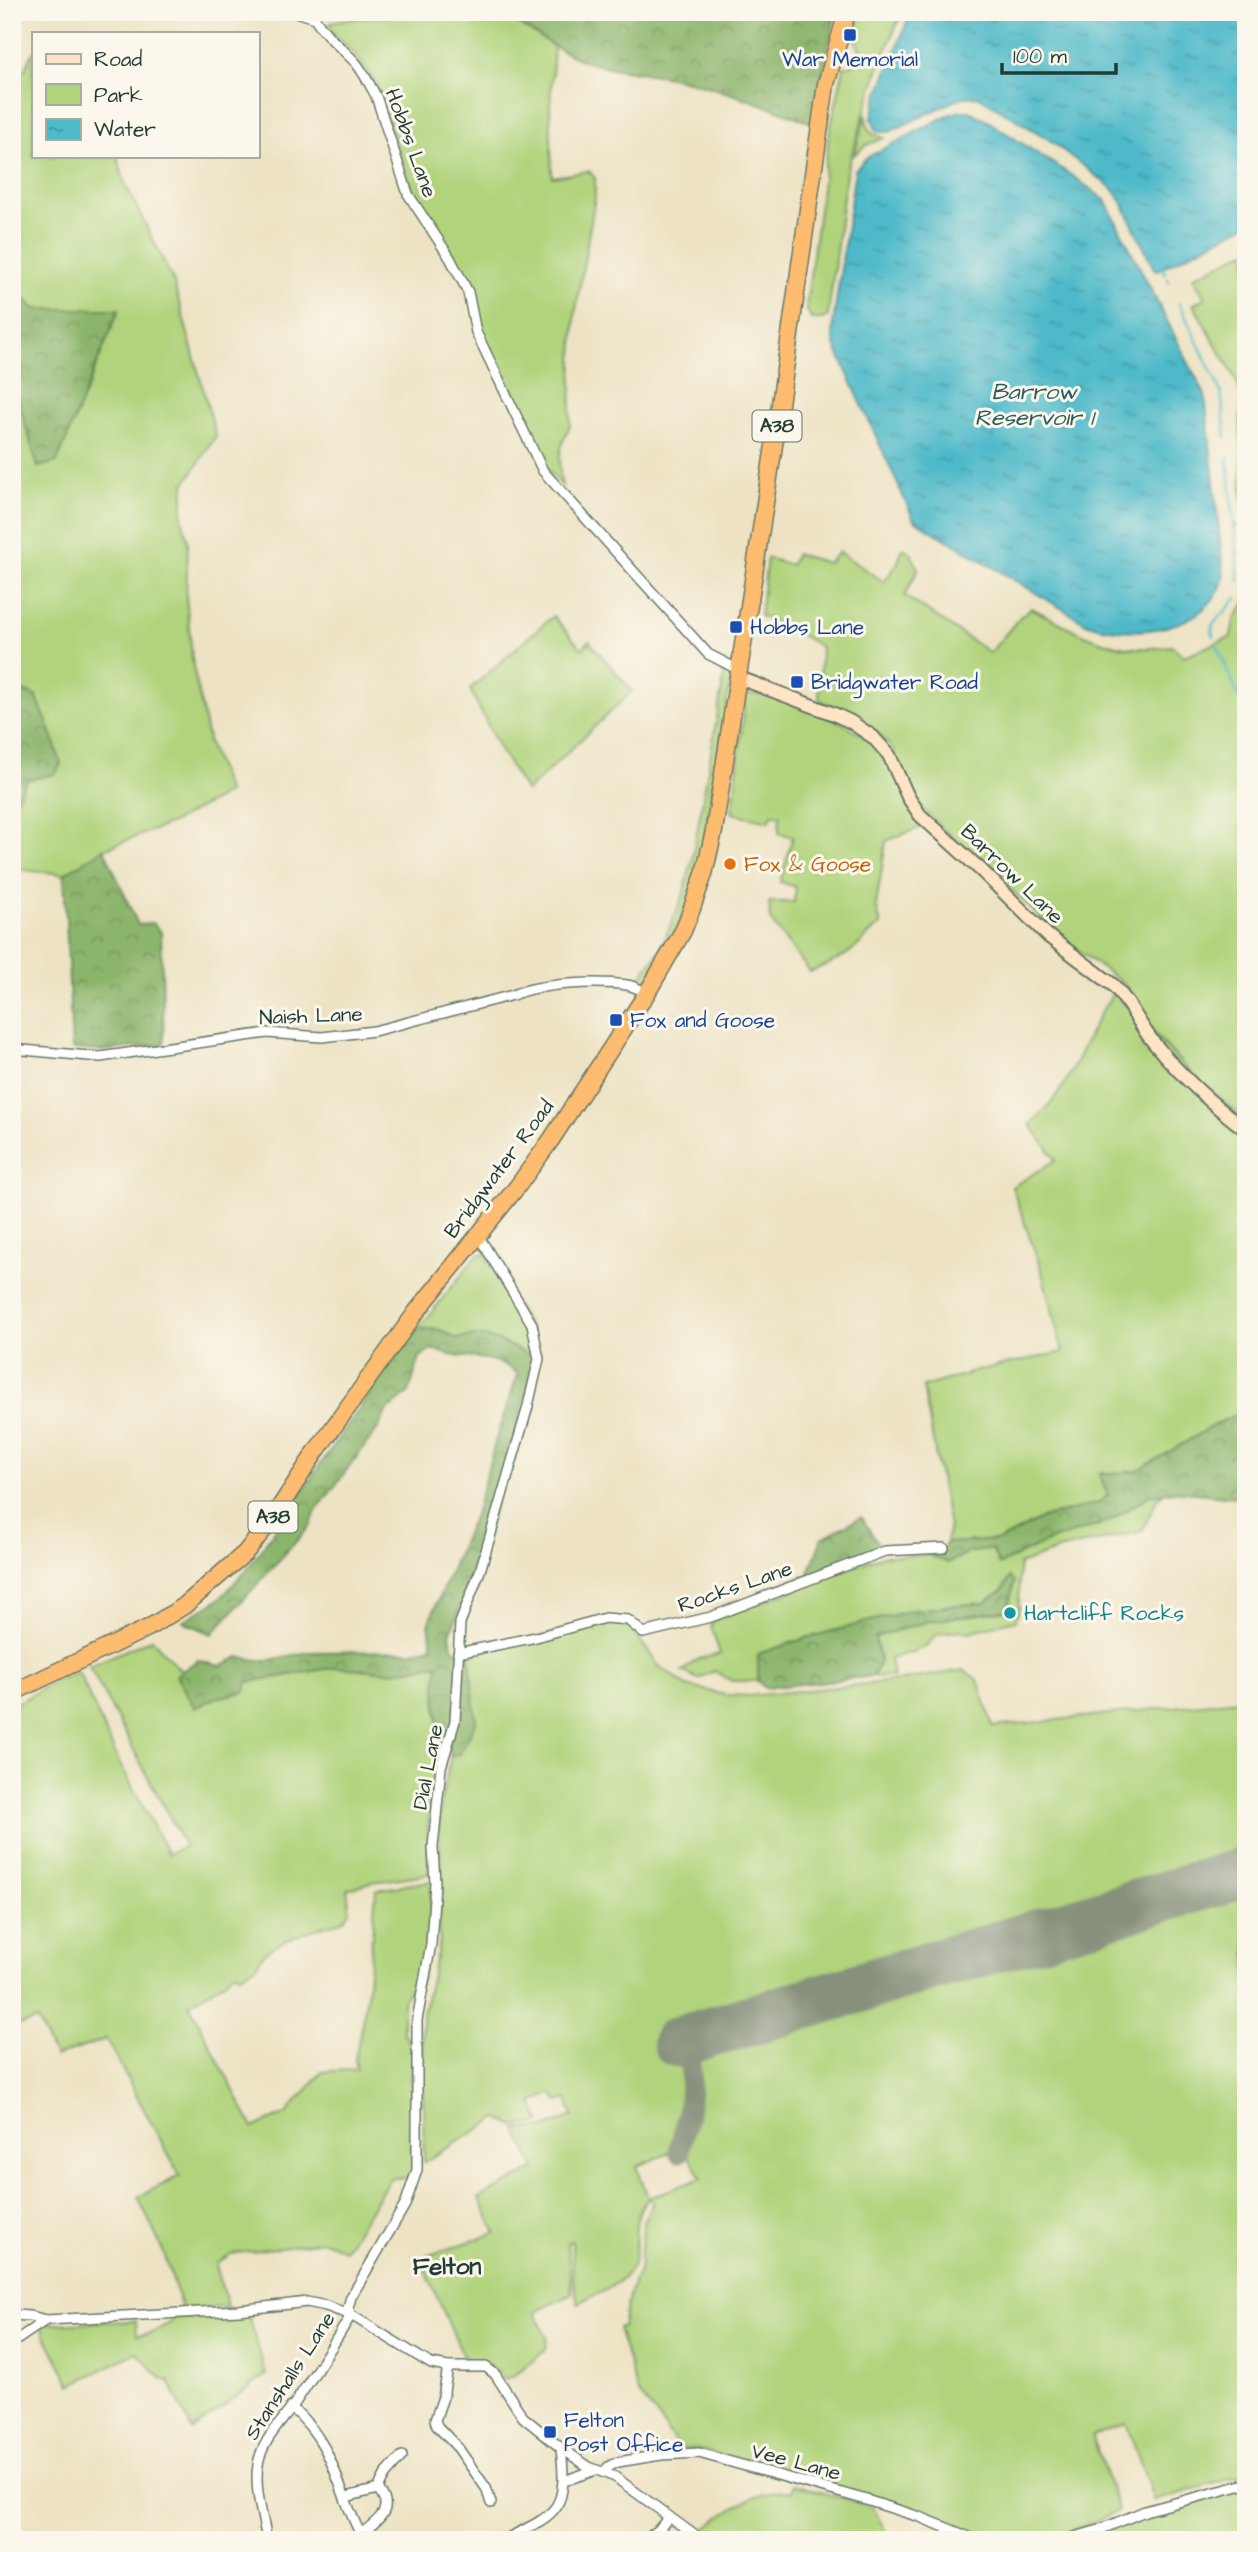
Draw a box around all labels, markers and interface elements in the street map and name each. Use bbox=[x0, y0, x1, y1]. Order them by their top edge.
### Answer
marker: War Memorial bbox=[842, 27, 858, 43]
legend bbox=[32, 32, 259, 158]
scale bar bbox=[1002, 32, 1116, 76]
text: 100 m bbox=[1013, 42, 1068, 71]
text: Road bbox=[94, 45, 142, 74]
place label: War Memorial bbox=[782, 45, 918, 74]
text: Park bbox=[94, 81, 143, 110]
street label: Hobbs Lane bbox=[378, 84, 444, 202]
text: Water bbox=[94, 115, 156, 144]
water label: Barrow Reservoir 1 bbox=[975, 376, 1096, 434]
road number: A38 bbox=[752, 410, 802, 442]
place label: Hobbs Lane bbox=[750, 613, 864, 642]
marker: Hobbs Lane bbox=[728, 619, 744, 635]
place label: Bridgwater Road bbox=[811, 668, 978, 699]
marker: Bridgwater Road bbox=[789, 674, 805, 690]
street label: Barrow Lane bbox=[954, 817, 1070, 931]
place label: Fox & Goose bbox=[744, 850, 871, 879]
marker: Fox & Goose bbox=[722, 856, 738, 872]
street label: Naish Lane bbox=[259, 1000, 363, 1032]
place label: Fox and Goose bbox=[630, 1006, 775, 1035]
marker: Fox and Goose bbox=[608, 1012, 624, 1028]
street label: Bridgwater Road bbox=[437, 1093, 563, 1246]
road number: A38 bbox=[248, 1502, 298, 1532]
street label: Rocks Lane bbox=[674, 1554, 796, 1620]
place label: Hartcliff Rocks bbox=[1024, 1599, 1184, 1628]
marker: Hartcliff Rocks bbox=[1002, 1605, 1018, 1621]
street label: Dial Lane bbox=[406, 1722, 450, 1812]
district label: Felton bbox=[413, 2250, 481, 2284]
street label: Stanshalls Lane bbox=[238, 2306, 342, 2446]
place label: Felton Post Office bbox=[564, 2406, 683, 2459]
marker: Felton Post Office bbox=[542, 2424, 558, 2440]
street label: Vee Lane bbox=[748, 2436, 844, 2488]

